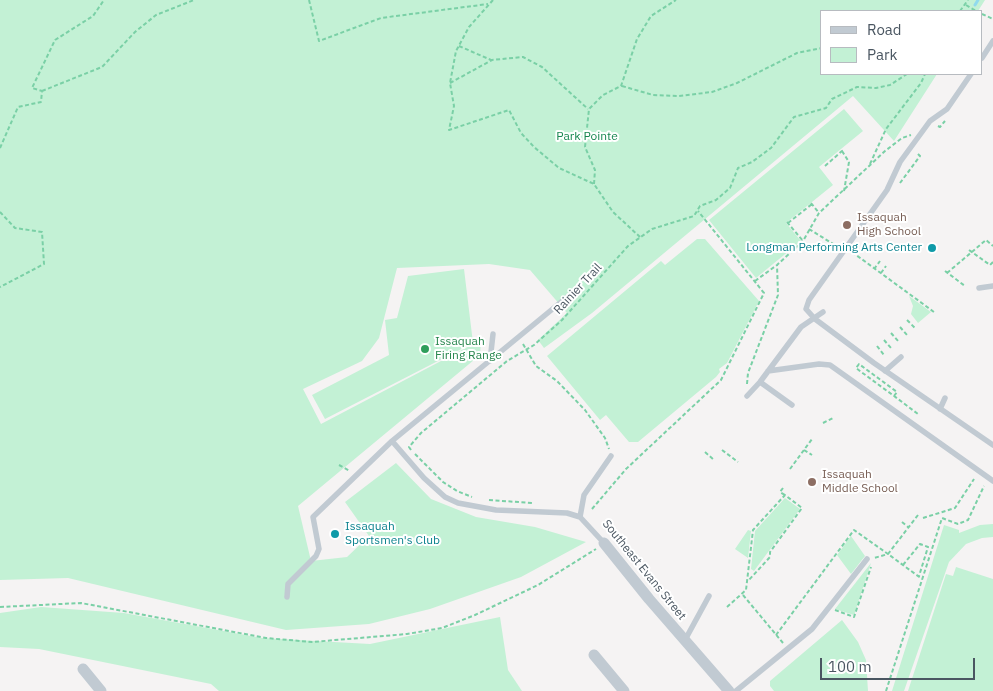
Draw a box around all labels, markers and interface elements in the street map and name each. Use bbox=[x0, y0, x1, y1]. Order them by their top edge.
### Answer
legend bbox=[820, 10, 983, 75]
text: Road bbox=[867, 20, 902, 39]
text: Park bbox=[867, 45, 897, 64]
park label: Park Pointe bbox=[556, 130, 618, 144]
place label: Issaquah High School bbox=[857, 211, 921, 239]
marker: Issaquah High School bbox=[841, 219, 853, 231]
place label: Longman Performing Arts Center bbox=[746, 241, 922, 255]
marker: Longman Performing Arts Center bbox=[926, 242, 938, 254]
street label: Rainier Trail bbox=[551, 261, 605, 317]
place label: Issaquah Firing Range bbox=[435, 335, 502, 363]
marker: Issaquah Firing Range bbox=[419, 343, 431, 355]
place label: Issaquah Middle School bbox=[822, 468, 898, 496]
marker: Issaquah Middle School bbox=[806, 476, 818, 488]
street label: Southeast Evans Street bbox=[599, 517, 689, 623]
place label: Issaquah Sportsmen's Club bbox=[345, 520, 440, 548]
marker: Issaquah Sportsmen's Club bbox=[329, 528, 341, 540]
scale bar bbox=[823, 648, 978, 680]
text: 100 m bbox=[828, 657, 872, 676]

